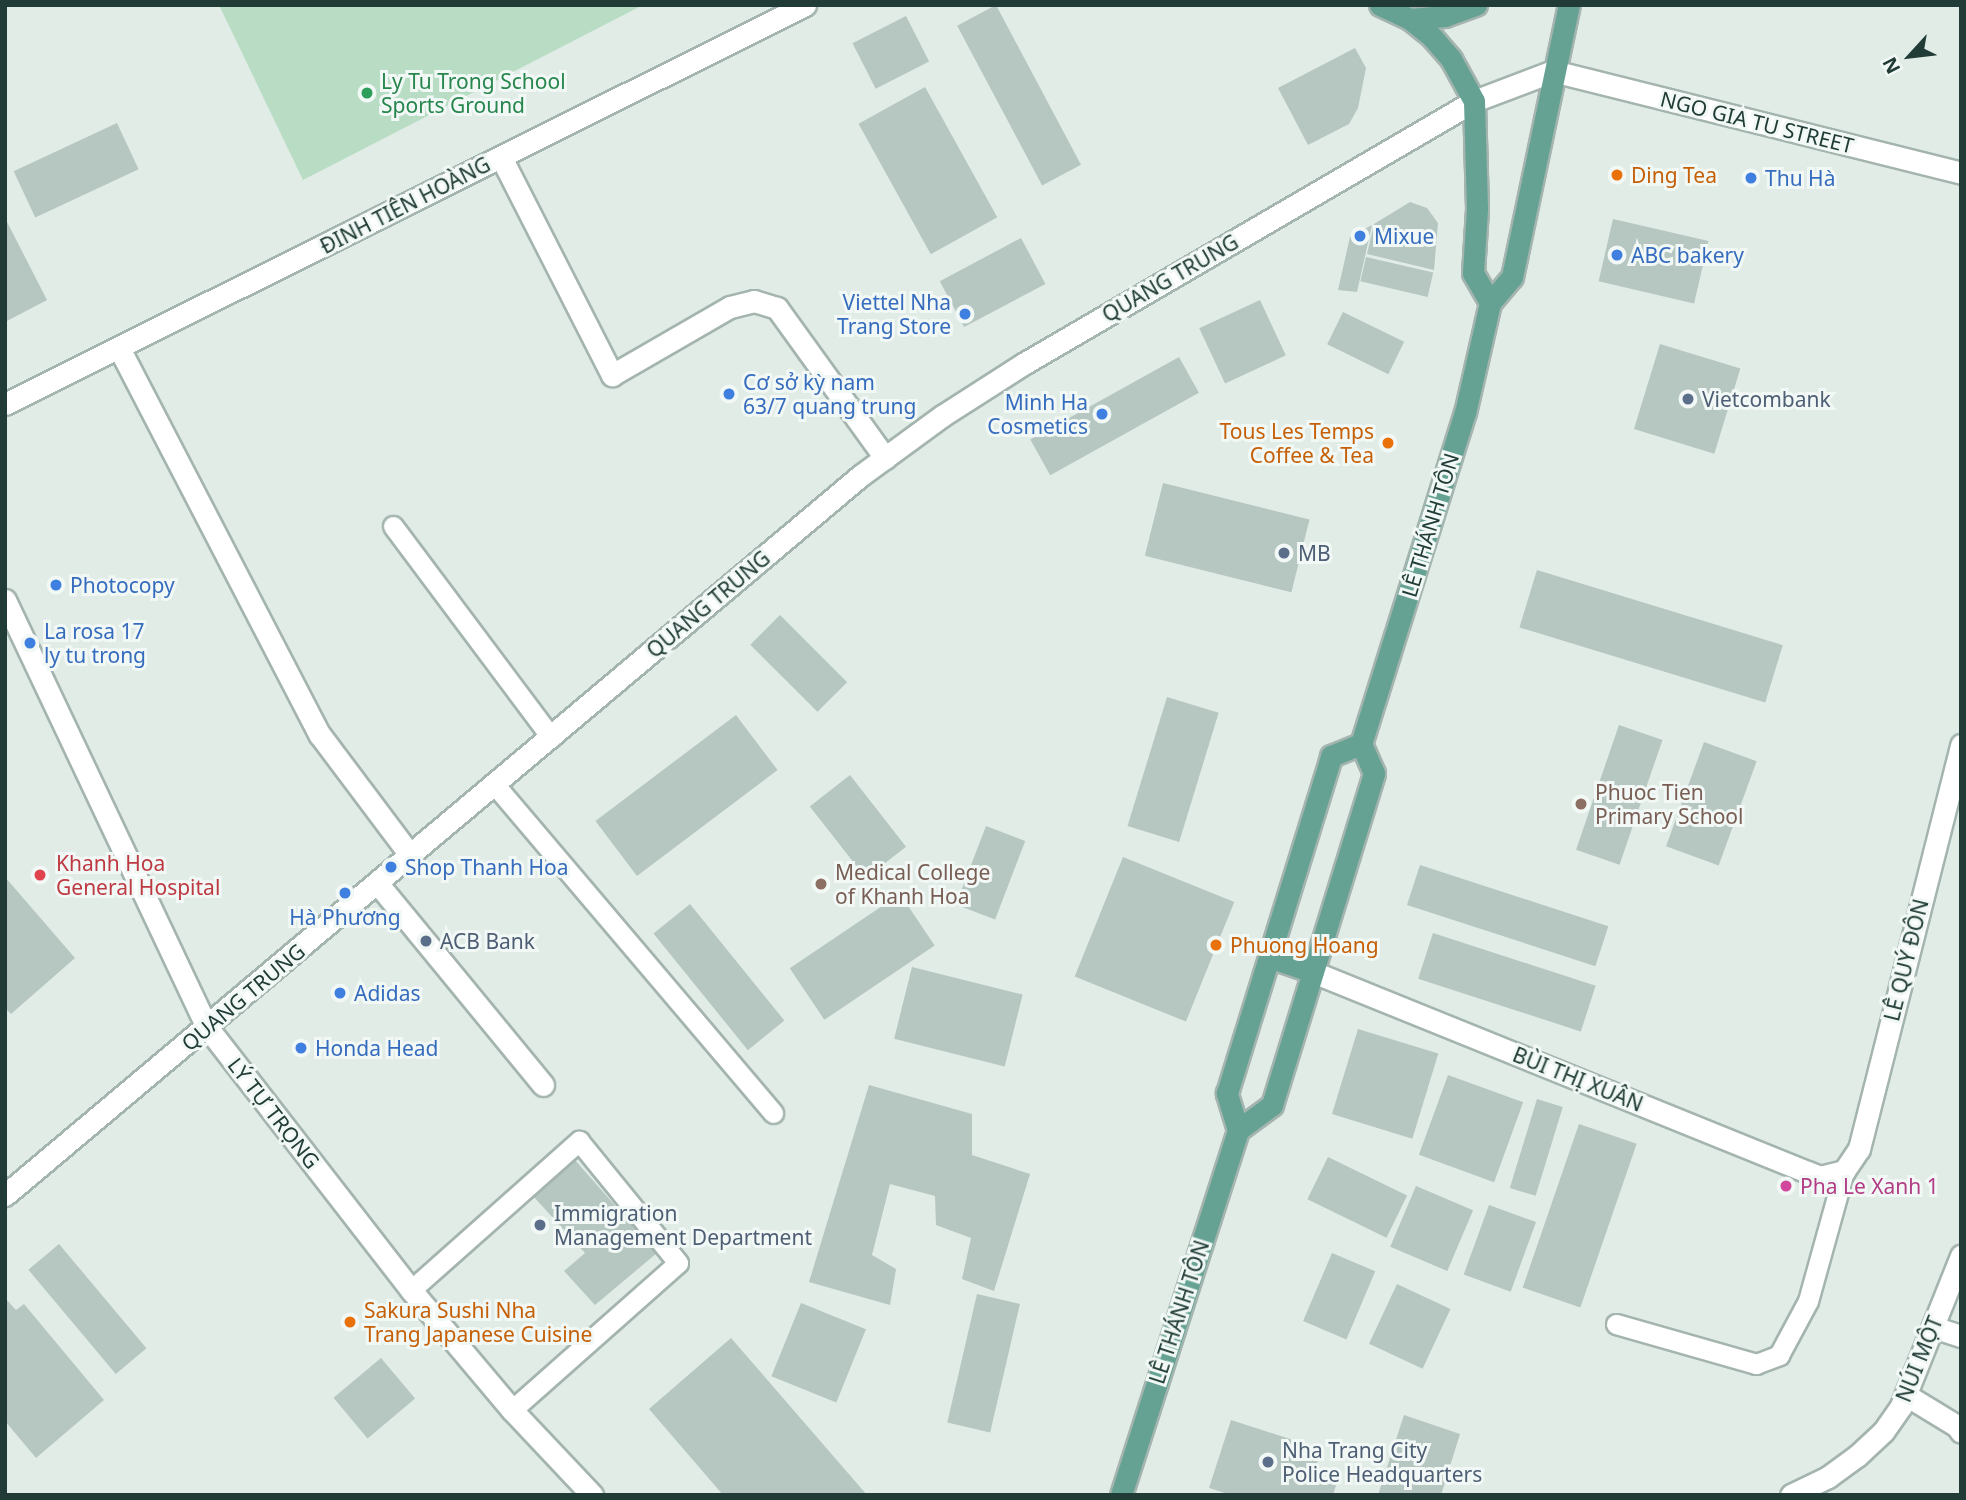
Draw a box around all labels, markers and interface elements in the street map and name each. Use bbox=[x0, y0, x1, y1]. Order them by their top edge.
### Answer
north arrow bbox=[1875, 21, 1945, 91]
text: N bbox=[1876, 53, 1906, 78]
place label: Ly Tu Trong School Sports Ground bbox=[381, 68, 566, 118]
marker: Ly Tu Trong School Sports Ground bbox=[359, 85, 375, 101]
street label: NGO GIA TU STREET bbox=[1658, 86, 1856, 158]
street label: ĐINH TIÊN HOÀNG bbox=[316, 151, 494, 259]
place label: Ding Tea bbox=[1631, 162, 1717, 188]
place label: Thu Hà bbox=[1765, 165, 1835, 191]
marker: Ding Tea bbox=[1609, 167, 1625, 183]
marker: Thu Hà bbox=[1743, 170, 1759, 186]
place label: Mixue bbox=[1374, 223, 1434, 249]
marker: Mixue bbox=[1352, 228, 1368, 244]
street label: QUANG TRUNG bbox=[1097, 229, 1243, 327]
place label: ABC bakery bbox=[1631, 242, 1744, 268]
marker: ABC bakery bbox=[1609, 247, 1625, 263]
place label: Viettel Nha Trang Store bbox=[837, 289, 951, 339]
marker: Viettel Nha Trang Store bbox=[957, 306, 973, 322]
place label: Cơ sở kỳ nam 63/7 quang trung bbox=[743, 369, 916, 419]
marker: Cơ sở kỳ nam 63/7 quang trung bbox=[721, 386, 737, 402]
place label: Vietcombank bbox=[1702, 386, 1831, 412]
place label: Minh Ha Cosmetics bbox=[987, 389, 1088, 439]
marker: Vietcombank bbox=[1680, 391, 1696, 407]
marker: Minh Ha Cosmetics bbox=[1094, 406, 1110, 422]
place label: Tous Les Temps Coffee & Tea bbox=[1220, 418, 1374, 468]
marker: Tous Les Temps Coffee & Tea bbox=[1380, 435, 1396, 451]
street label: LÊ THÁNH TÔN bbox=[1396, 450, 1464, 600]
place label: MB bbox=[1298, 540, 1331, 566]
street label: QUANG TRUNG bbox=[641, 545, 775, 663]
marker: MB bbox=[1276, 545, 1292, 561]
place label: Photocopy bbox=[70, 572, 175, 598]
marker: Photocopy bbox=[48, 577, 64, 593]
place label: La rosa 17 ly tu trong bbox=[44, 618, 146, 668]
marker: La rosa 17 ly tu trong bbox=[22, 635, 38, 651]
place label: Phuoc Tien Primary School bbox=[1595, 779, 1743, 829]
marker: Phuoc Tien Primary School bbox=[1573, 796, 1589, 812]
place label: Khanh Hoa General Hospital bbox=[56, 850, 220, 900]
place label: Shop Thanh Hoa bbox=[405, 854, 568, 880]
marker: Shop Thanh Hoa bbox=[383, 859, 399, 875]
place label: Medical College of Khanh Hoa bbox=[835, 859, 990, 909]
marker: Khanh Hoa General Hospital bbox=[30, 865, 50, 885]
marker: Medical College of Khanh Hoa bbox=[813, 876, 829, 892]
marker: Hà Phương bbox=[337, 885, 353, 901]
street label: LÊ QUÝ ĐÔN bbox=[1879, 896, 1933, 1024]
place label: Hà Phương bbox=[289, 904, 401, 930]
place label: ACB Bank bbox=[440, 928, 535, 954]
place label: Phuong Hoang bbox=[1230, 932, 1379, 958]
marker: ACB Bank bbox=[418, 933, 434, 949]
marker: Phuong Hoang bbox=[1208, 937, 1224, 953]
street label: QUANG TRUNG bbox=[176, 938, 310, 1056]
place label: Adidas bbox=[354, 980, 421, 1006]
marker: Adidas bbox=[332, 985, 348, 1001]
place label: Honda Head bbox=[315, 1035, 439, 1061]
marker: Honda Head bbox=[293, 1040, 309, 1056]
street label: BÙI THỊ XUÂN bbox=[1509, 1041, 1647, 1117]
street label: LÝ TỰ TRỌNG bbox=[223, 1053, 325, 1173]
place label: Pha Le Xanh 1 bbox=[1800, 1173, 1939, 1199]
marker: Pha Le Xanh 1 bbox=[1778, 1178, 1794, 1194]
place label: Immigration Management Department bbox=[554, 1200, 812, 1250]
marker: Immigration Management Department bbox=[532, 1217, 548, 1233]
street label: LÊ THÁNH TÔN bbox=[1144, 1237, 1214, 1387]
place label: Sakura Sushi Nha Trang Japanese Cuisine bbox=[364, 1297, 592, 1347]
street label: NÚI MỘT bbox=[1890, 1312, 1948, 1406]
marker: Sakura Sushi Nha Trang Japanese Cuisine bbox=[342, 1314, 358, 1330]
place label: Nha Trang City Police Headquarters bbox=[1282, 1437, 1482, 1487]
marker: Nha Trang City Police Headquarters bbox=[1260, 1454, 1276, 1470]

